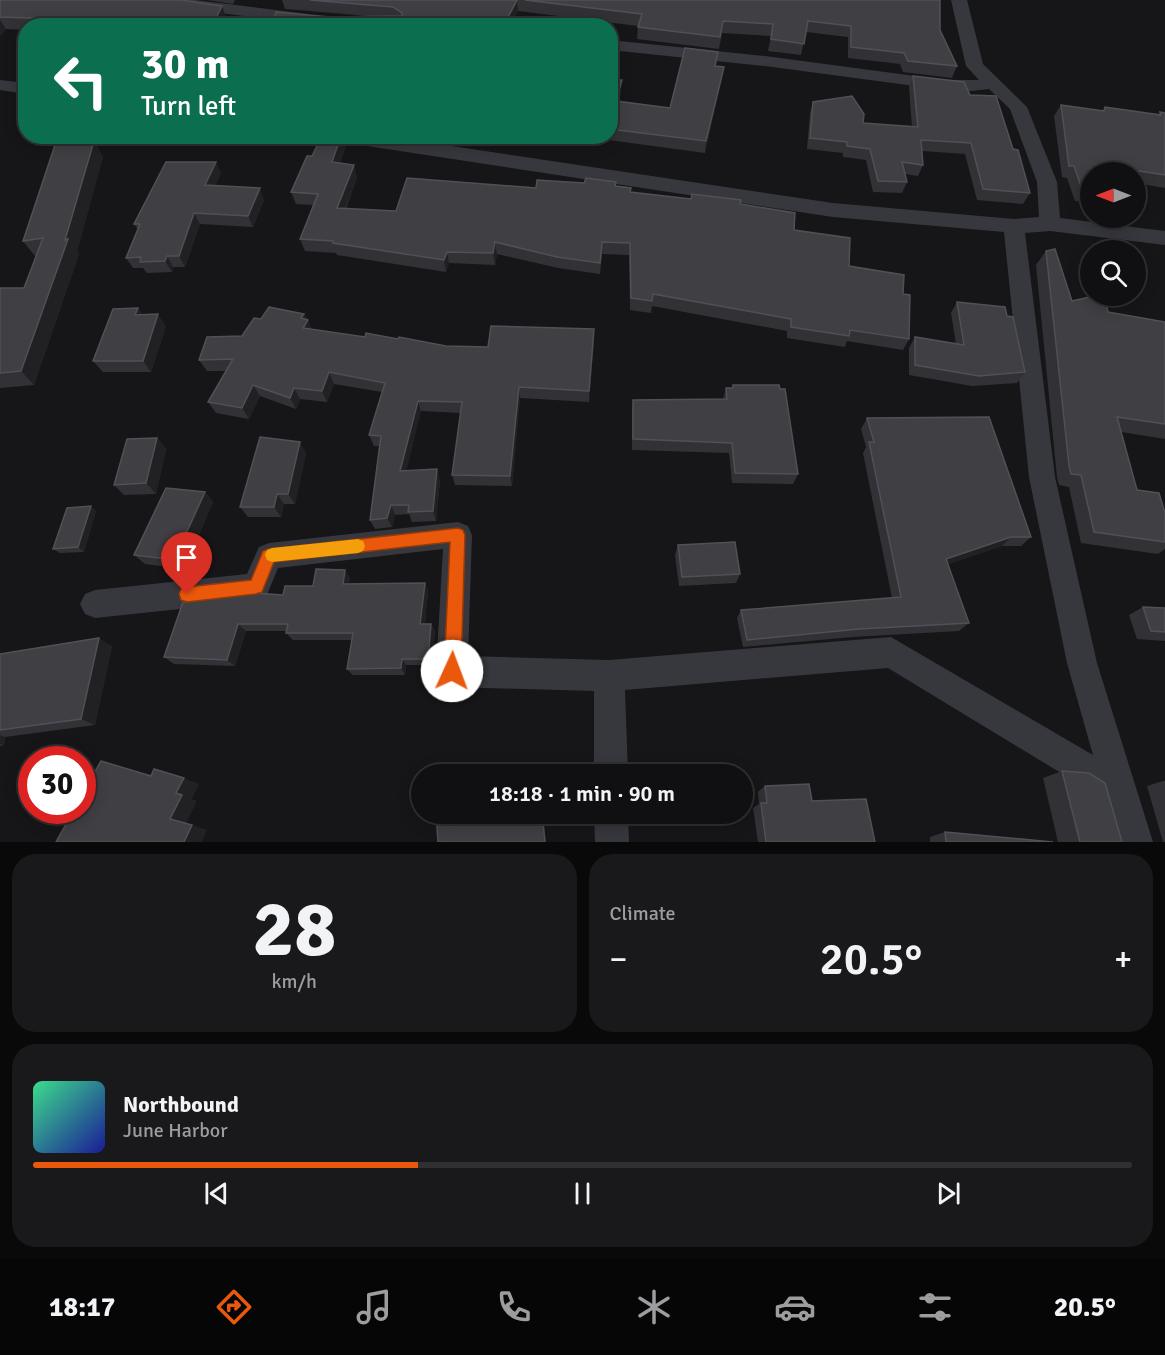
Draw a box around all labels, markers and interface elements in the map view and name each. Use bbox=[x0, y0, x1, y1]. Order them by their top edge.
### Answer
text: 30 m bbox=[141, 39, 230, 90]
icon: left bbox=[42, 42, 120, 120]
text: Turn left bbox=[141, 90, 236, 123]
north arrow bbox=[1080, 162, 1146, 228]
map controls bbox=[1080, 162, 1146, 306]
button: search bbox=[1080, 240, 1146, 306]
pin bbox=[161, 532, 212, 594]
icon: arrive bbox=[170, 541, 203, 574]
position arrow bbox=[420, 639, 484, 703]
speed limit sign: 30 bbox=[18, 746, 96, 824]
text: 18:18 · 1 min · 90 m bbox=[489, 780, 675, 807]
text: 28 bbox=[252, 882, 336, 978]
text: Climate bbox=[610, 901, 675, 926]
text: 20.5° bbox=[819, 932, 922, 987]
text: − bbox=[610, 939, 627, 980]
text: + bbox=[1114, 939, 1132, 980]
text: km/h bbox=[272, 969, 317, 994]
text: Northbound bbox=[123, 1091, 239, 1118]
text: June Harbor bbox=[123, 1118, 228, 1143]
icon: previous bbox=[200, 1177, 233, 1210]
icon: pause bbox=[566, 1177, 599, 1210]
icon: next bbox=[932, 1177, 965, 1210]
icon: directions bbox=[213, 1286, 255, 1328]
icon: music bbox=[353, 1286, 395, 1328]
icon: phone bbox=[493, 1286, 535, 1328]
icon: climate bbox=[633, 1286, 675, 1328]
icon: car bbox=[774, 1286, 816, 1328]
icon: filters bbox=[914, 1286, 956, 1328]
text: 18:17 bbox=[49, 1291, 115, 1324]
text: 20.5° bbox=[1054, 1291, 1116, 1324]

